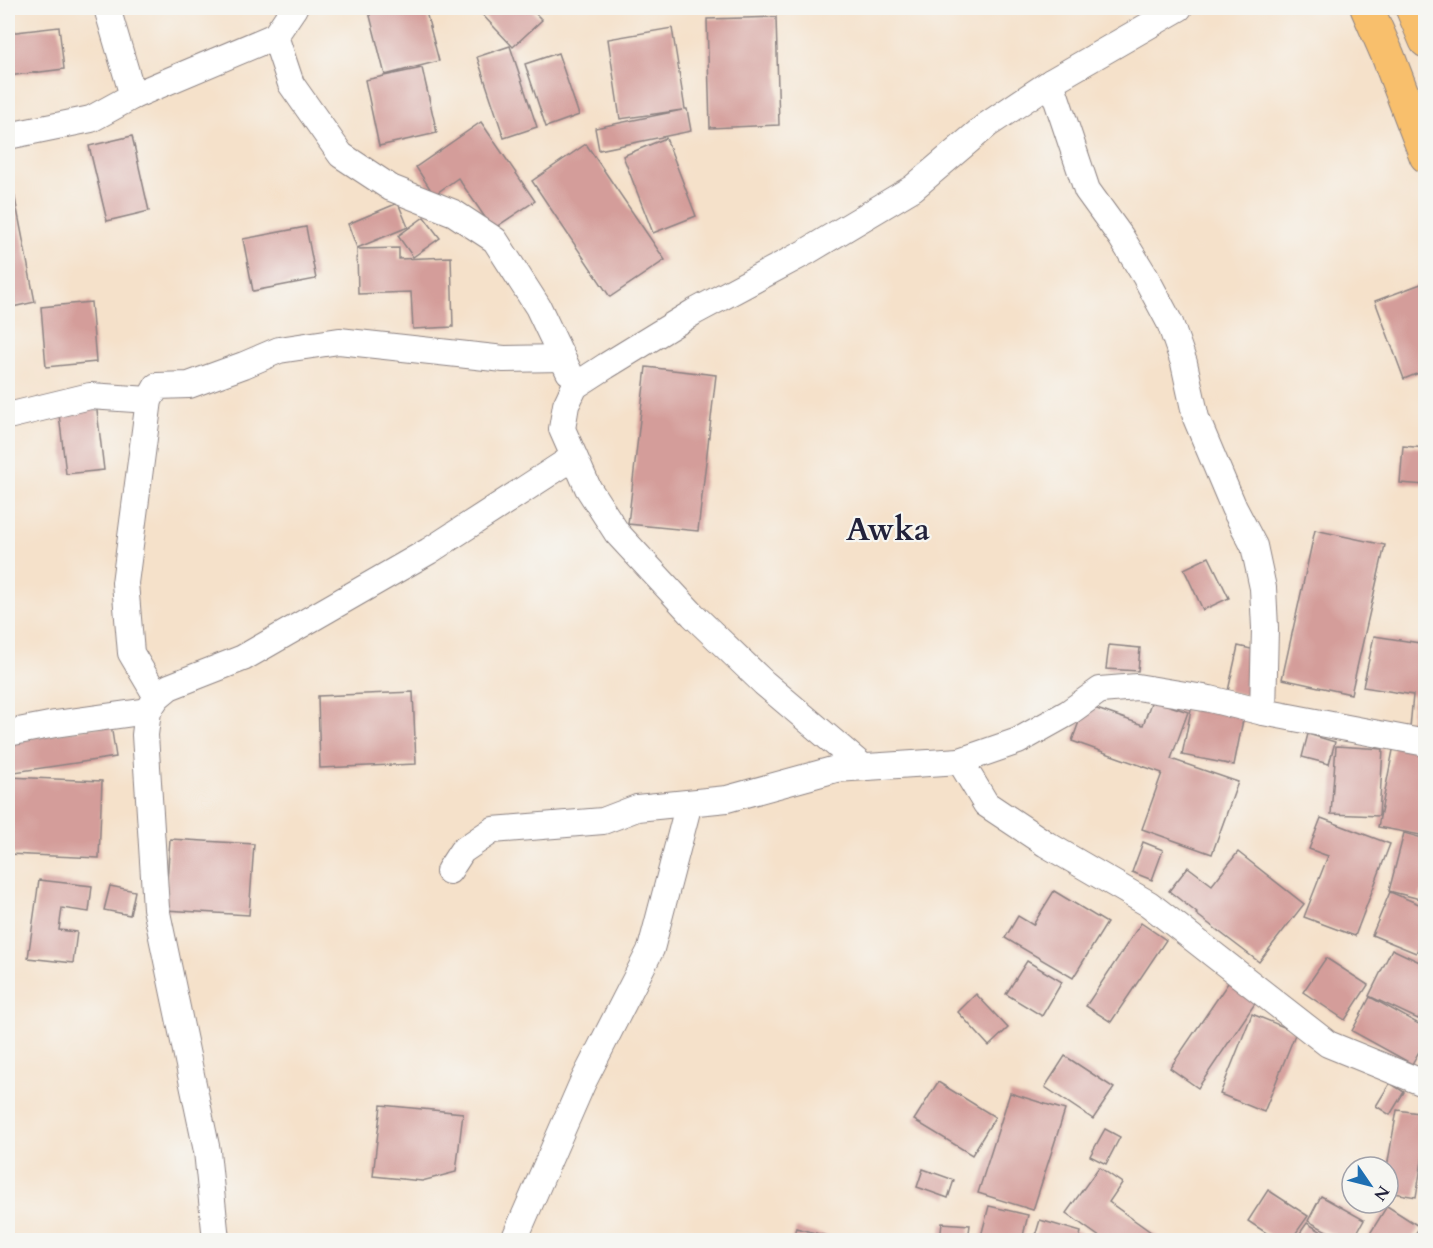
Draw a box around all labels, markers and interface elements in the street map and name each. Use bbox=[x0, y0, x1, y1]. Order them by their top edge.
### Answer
district label: Awka bbox=[846, 508, 930, 552]
north arrow bbox=[1340, 1155, 1400, 1215]
text: N bbox=[1368, 1181, 1394, 1205]

